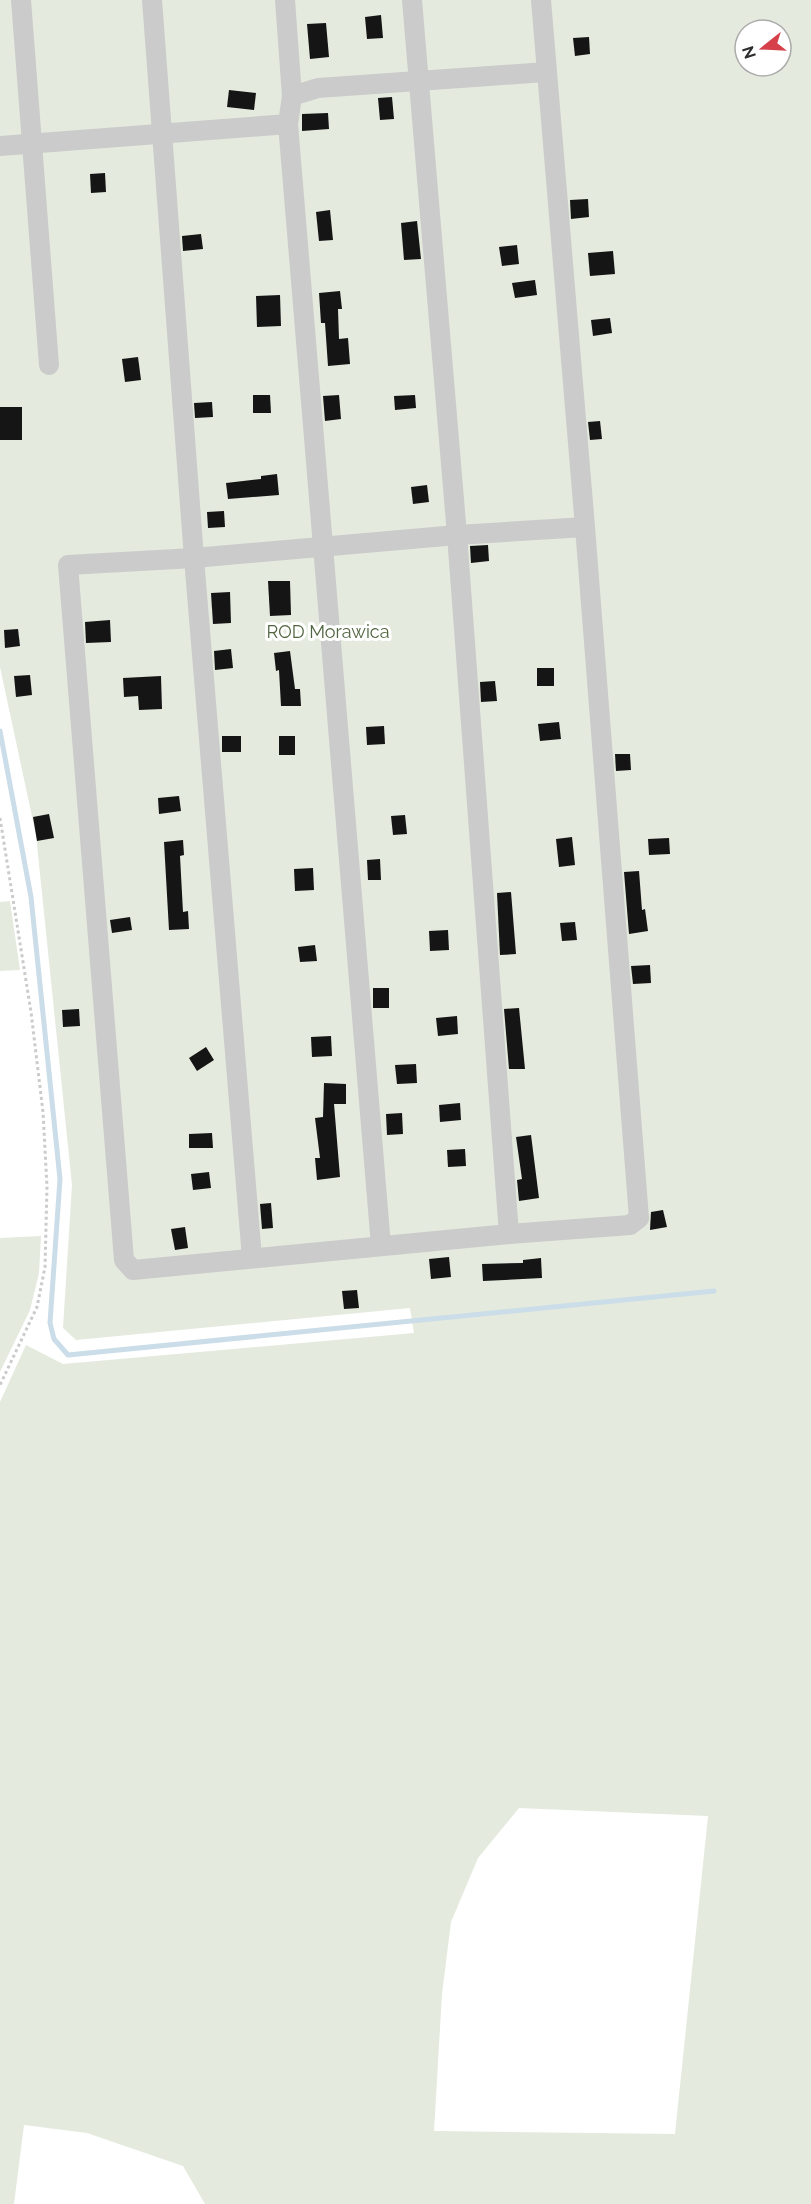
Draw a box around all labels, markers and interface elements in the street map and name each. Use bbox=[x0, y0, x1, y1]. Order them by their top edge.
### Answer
north arrow bbox=[733, 18, 793, 78]
text: N bbox=[738, 44, 760, 61]
park label: ROD Morawica bbox=[266, 621, 390, 642]

